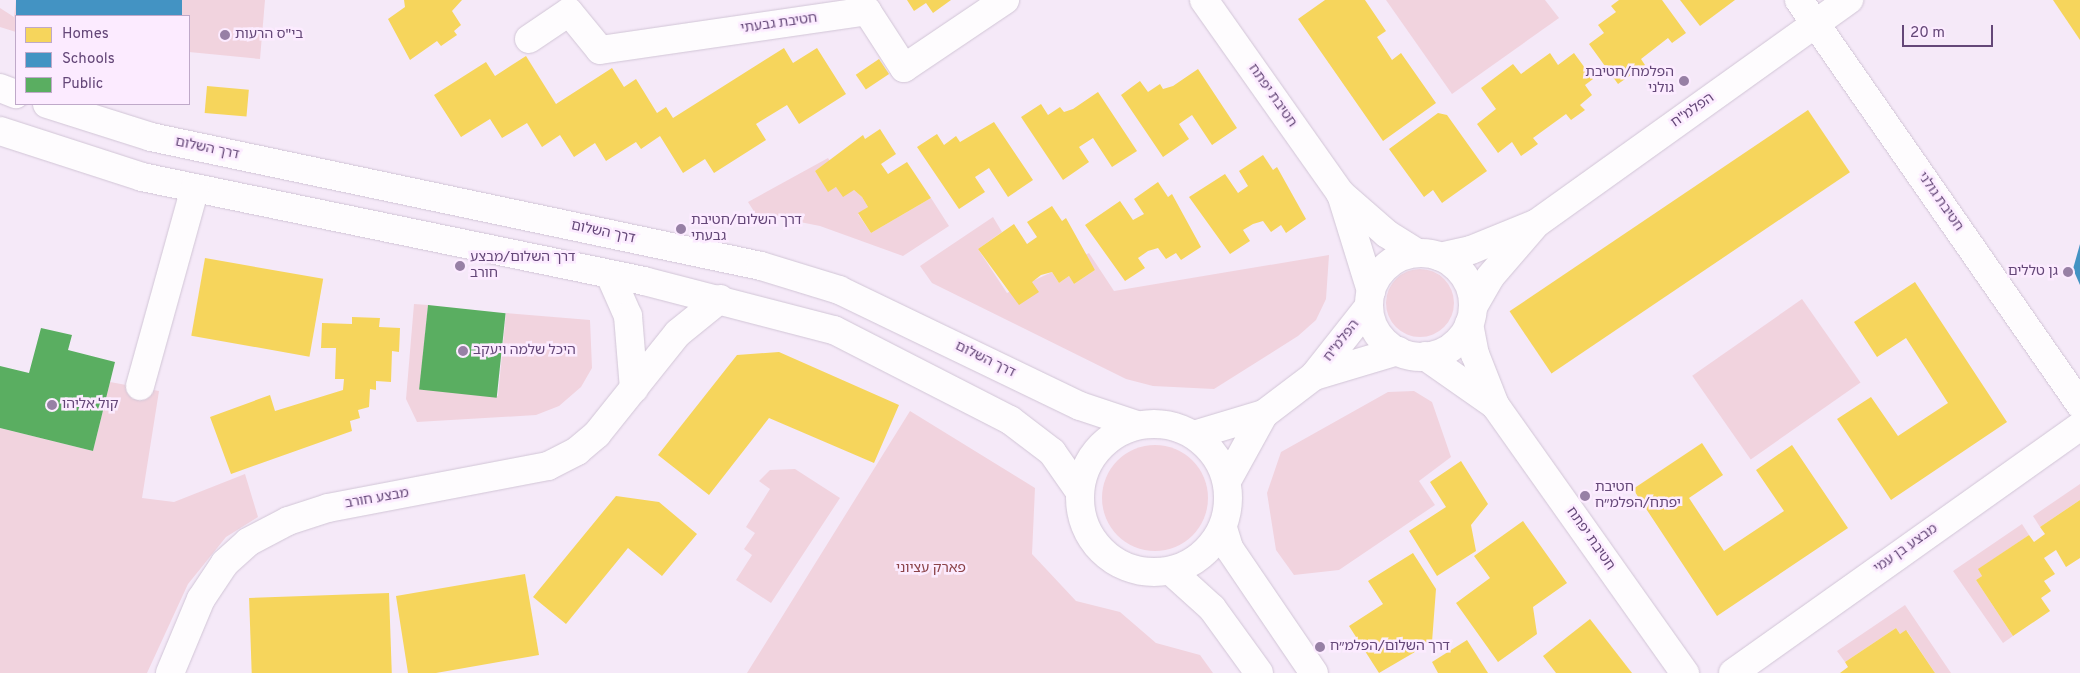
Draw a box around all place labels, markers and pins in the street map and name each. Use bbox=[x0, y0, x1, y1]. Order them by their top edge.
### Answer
place label: בי"ס הרעות bbox=[235, 27, 303, 43]
marker: בי"ס הרעות bbox=[219, 29, 231, 41]
place label: הפלמח/חטיבת גולני bbox=[1585, 65, 1674, 98]
marker: הפלמח/חטיבת גולני bbox=[1678, 75, 1690, 87]
place label: דרך השלום/חטיבת גבעתי bbox=[691, 213, 802, 246]
marker: דרך השלום/חטיבת גבעתי bbox=[675, 223, 687, 235]
place label: דרך השלום/מבצע חורב bbox=[470, 250, 575, 282]
marker: דרך השלום/מבצע חורב bbox=[454, 260, 466, 272]
place label: גן טללים bbox=[2008, 264, 2058, 280]
marker: גן טללים bbox=[2062, 266, 2074, 278]
place label: היכל שלמה ויעקב bbox=[473, 343, 576, 359]
marker: היכל שלמה ויעקב bbox=[457, 345, 469, 357]
place label: קול אליהו bbox=[62, 397, 119, 413]
marker: קול אליהו bbox=[46, 399, 58, 411]
place label: חטיבת יפתח/הפלמ״ח bbox=[1595, 480, 1681, 512]
marker: חטיבת יפתח/הפלמ״ח bbox=[1579, 490, 1591, 502]
place label: דרך השלום/הפלמ״ח bbox=[1330, 639, 1450, 655]
marker: דרך השלום/הפלמ״ח bbox=[1314, 641, 1326, 653]

